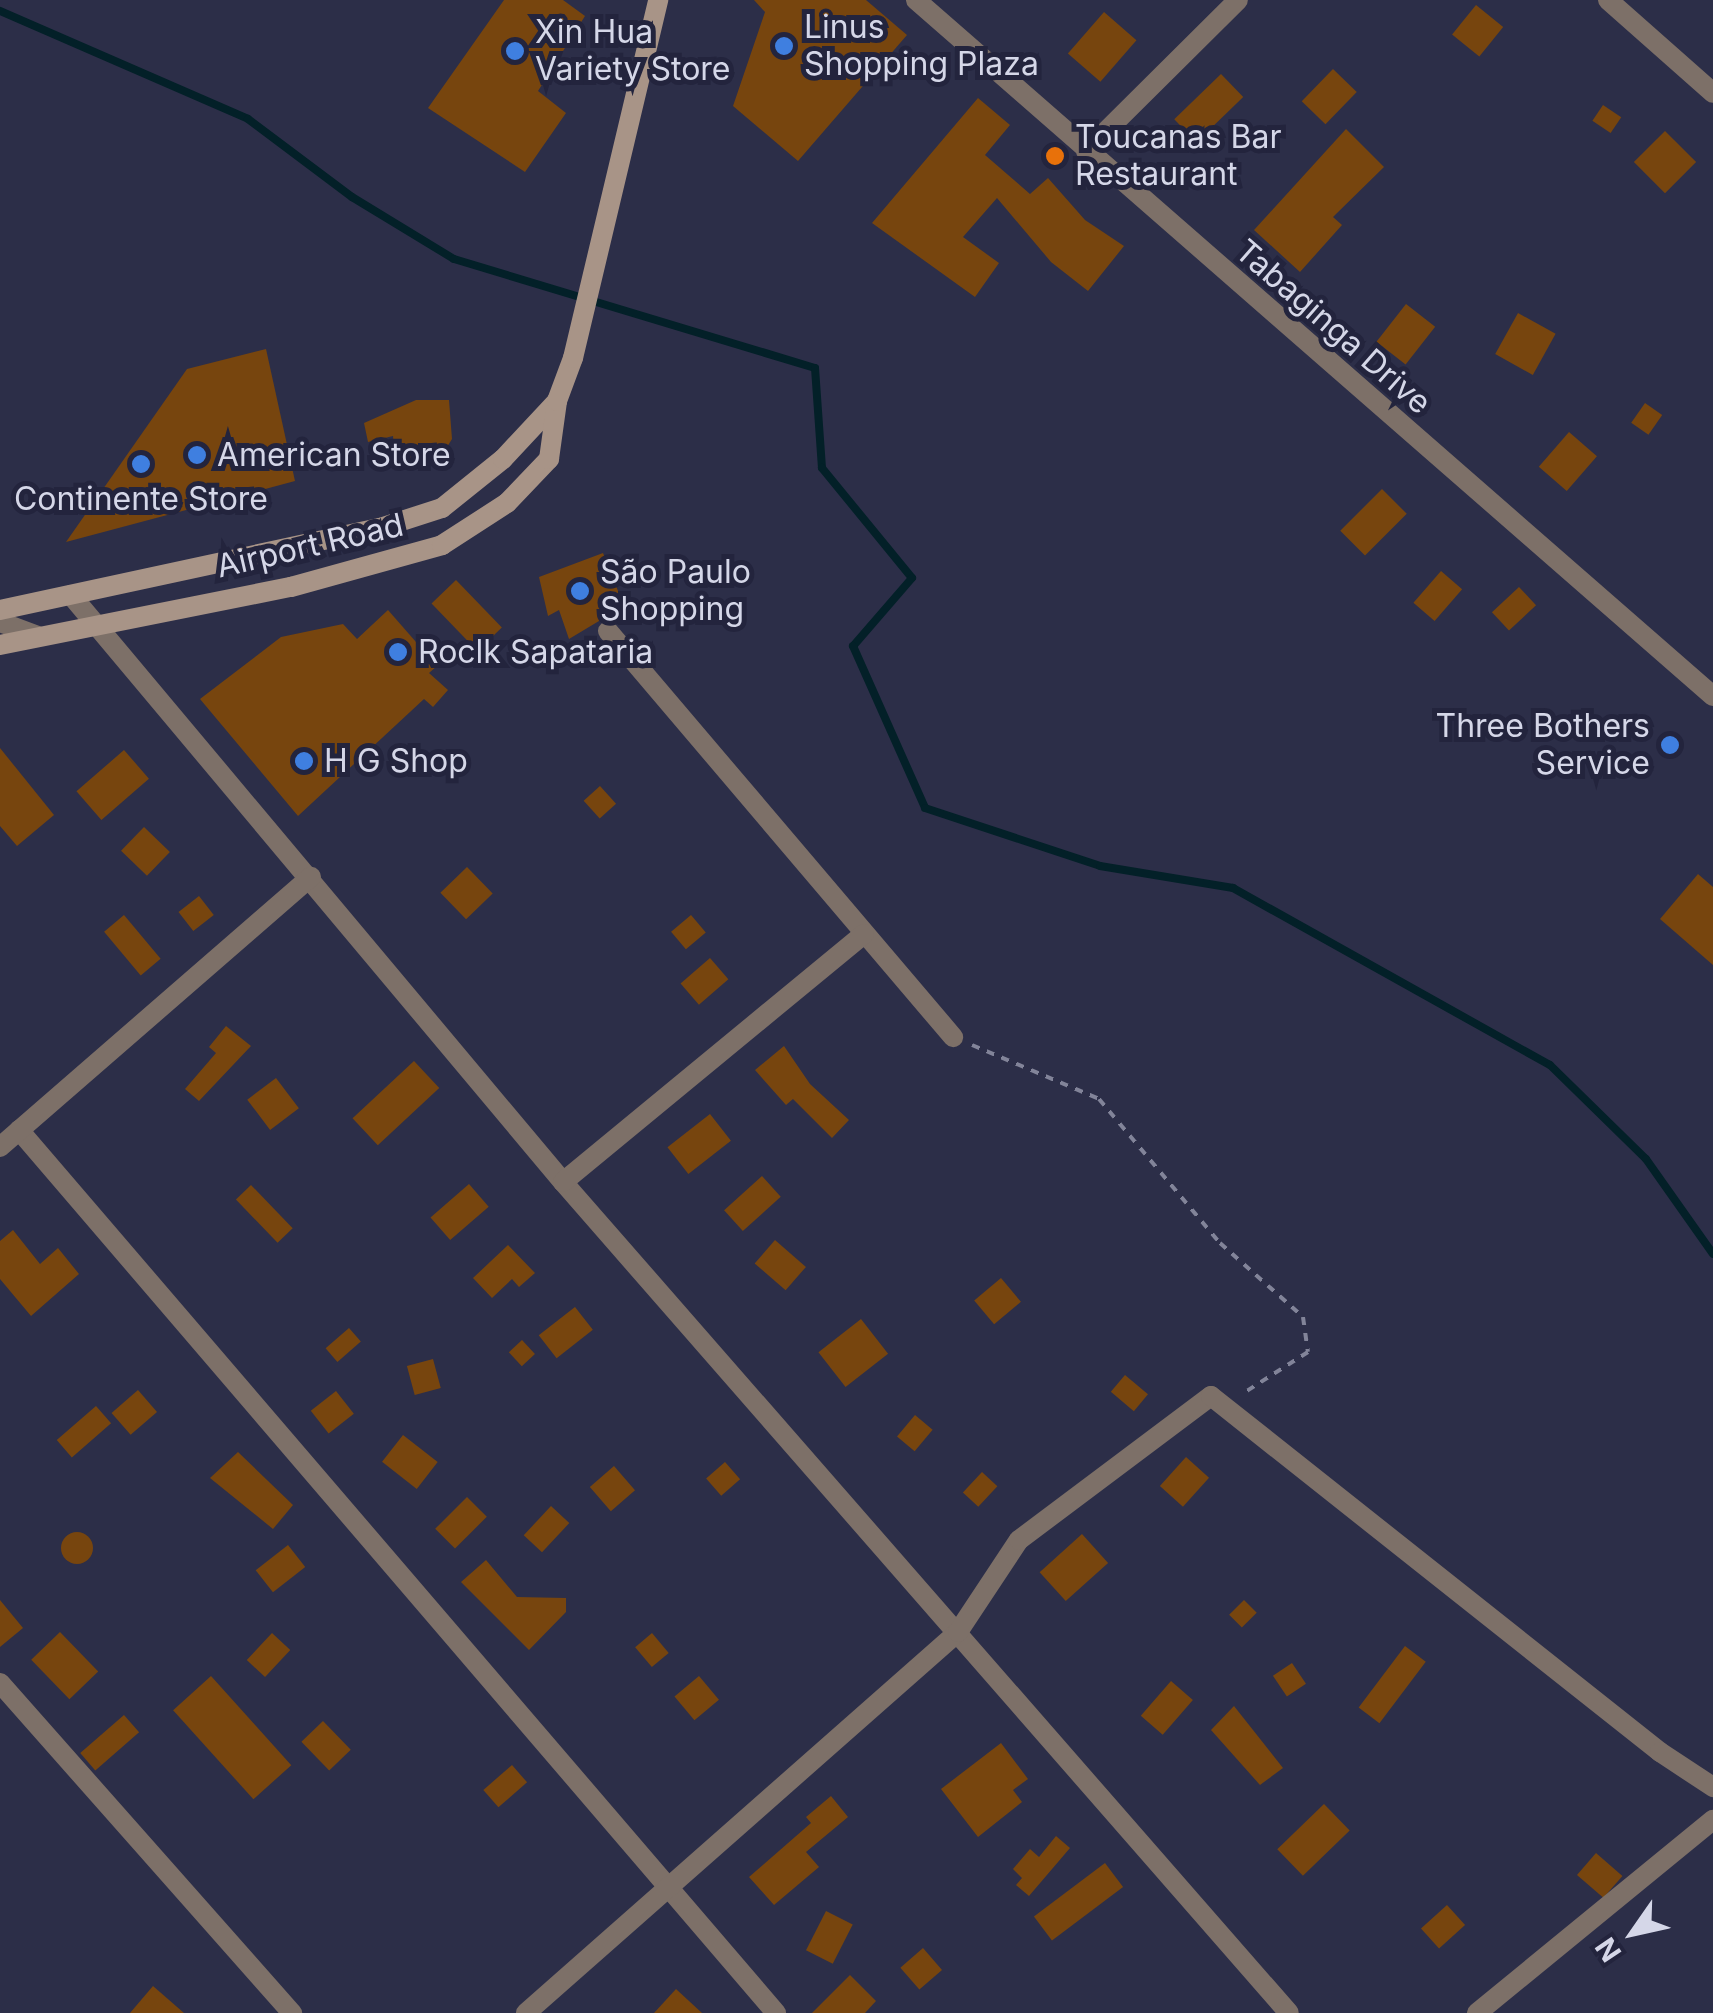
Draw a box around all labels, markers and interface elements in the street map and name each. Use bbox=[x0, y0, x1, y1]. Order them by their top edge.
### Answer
place label: Linus Shopping Plaza bbox=[804, 9, 1039, 84]
place label: Xin Hua Variety Store bbox=[535, 14, 730, 89]
marker: Linus Shopping Plaza bbox=[773, 35, 795, 57]
marker: Xin Hua Variety Store bbox=[504, 40, 526, 62]
place label: Toucanas Bar Restaurant bbox=[1075, 119, 1282, 194]
marker: Toucanas Bar Restaurant bbox=[1044, 145, 1066, 167]
street label: Tabaginga Drive bbox=[1227, 232, 1439, 422]
place label: American Store bbox=[217, 436, 451, 474]
marker: American Store bbox=[186, 444, 208, 466]
marker: Continente Store bbox=[130, 453, 152, 475]
place label: Continente Store bbox=[14, 480, 268, 518]
street label: Airport Road bbox=[213, 506, 407, 586]
place label: São Paulo Shopping bbox=[600, 554, 751, 629]
marker: São Paulo Shopping bbox=[569, 580, 591, 602]
place label: Roclk Sapataria bbox=[418, 633, 653, 671]
marker: Roclk Sapataria bbox=[387, 641, 409, 663]
place label: Three Bothers Service bbox=[1435, 708, 1650, 783]
marker: Three Bothers Service bbox=[1659, 734, 1681, 756]
place label: H G Shop bbox=[324, 742, 468, 780]
marker: H G Shop bbox=[293, 750, 315, 772]
north arrow bbox=[1583, 1883, 1683, 1983]
text: N bbox=[1588, 1931, 1628, 1968]

